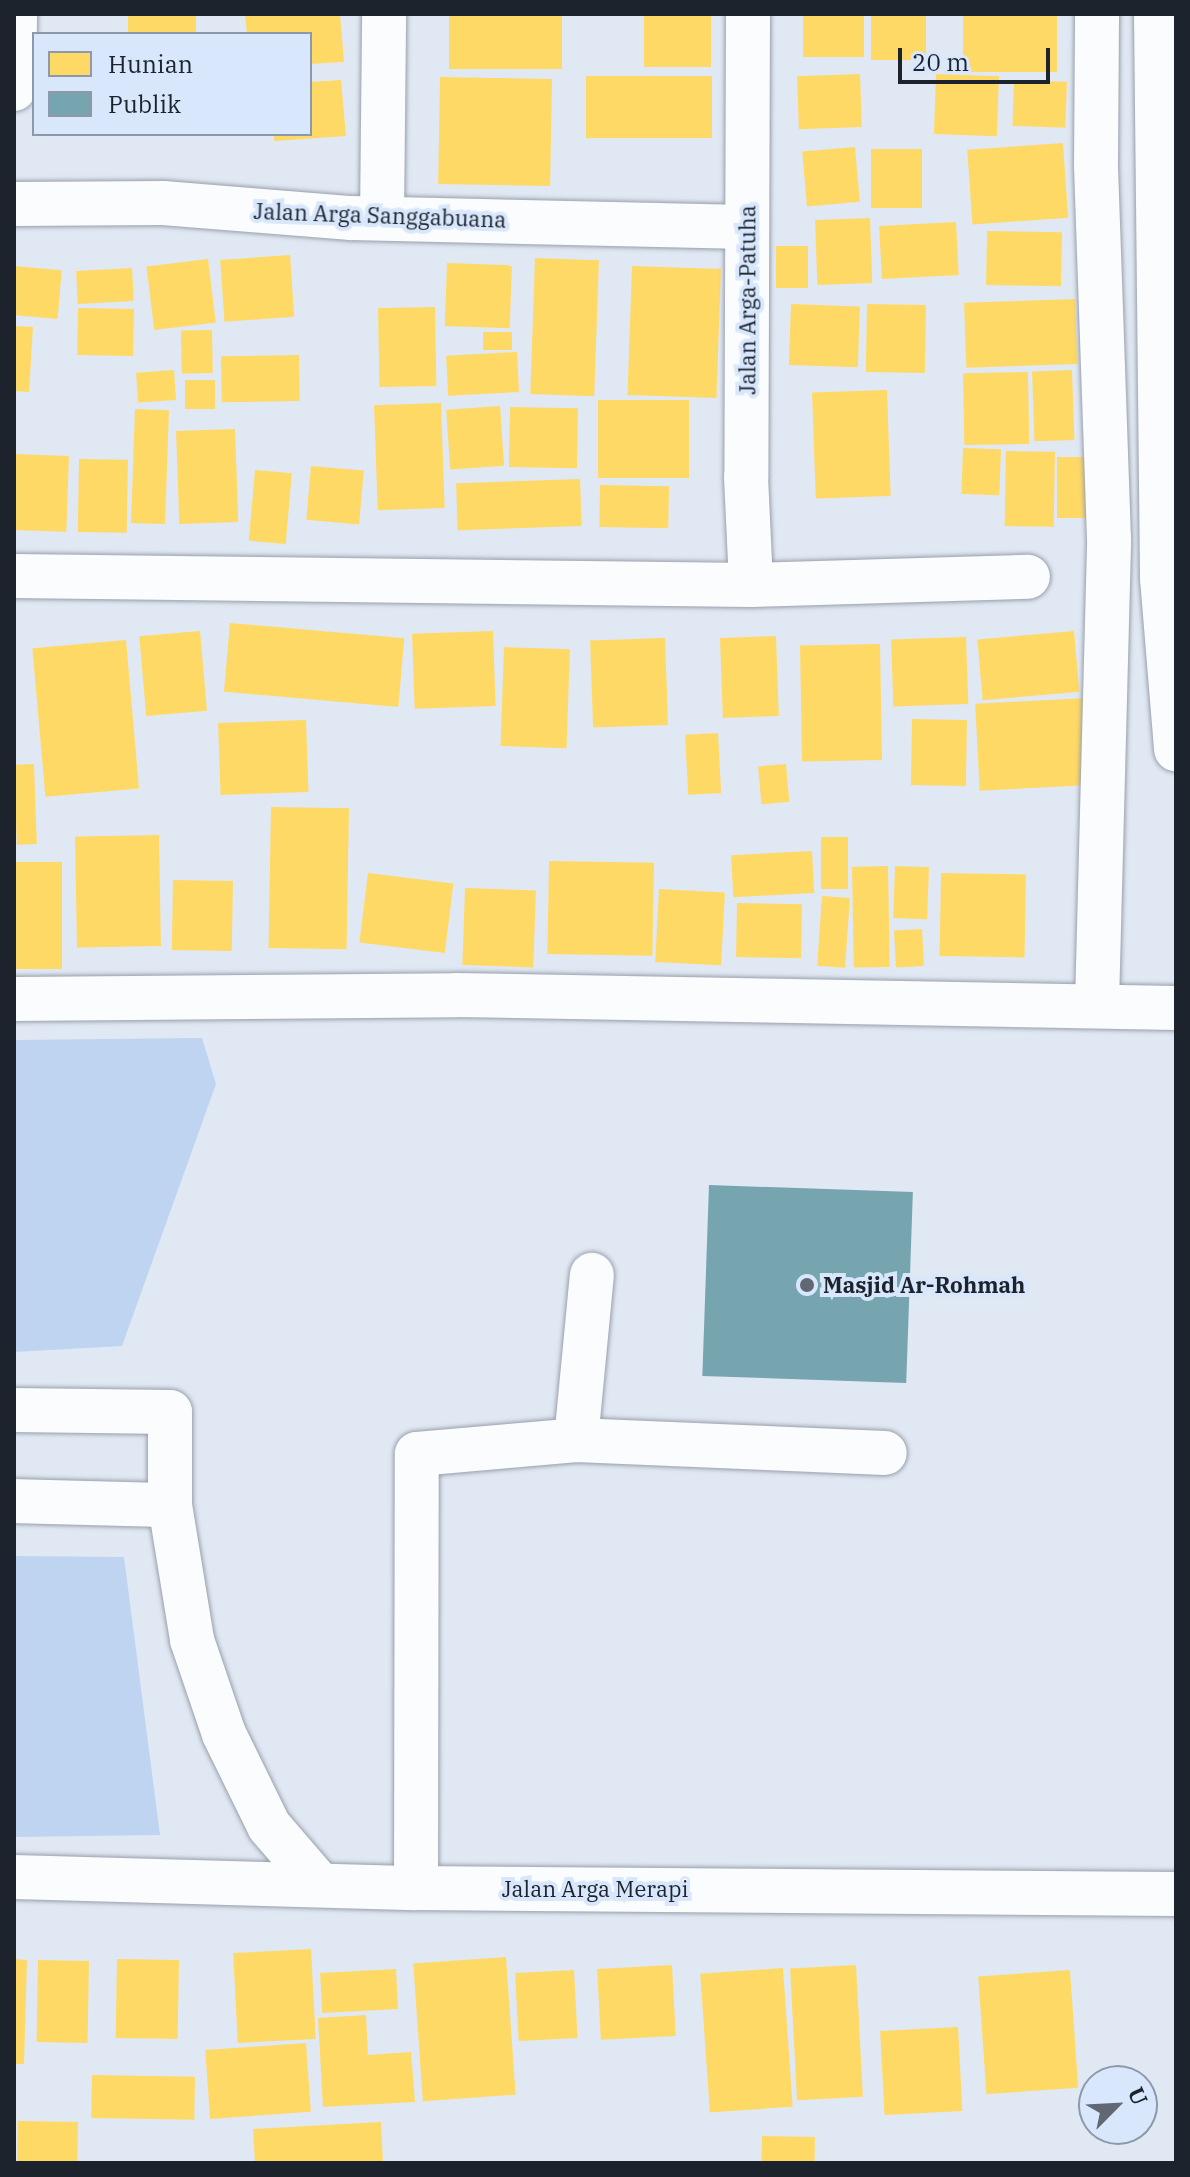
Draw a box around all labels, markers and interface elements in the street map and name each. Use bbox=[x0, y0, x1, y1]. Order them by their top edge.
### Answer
legend bbox=[32, 32, 312, 136]
scale bar bbox=[902, 32, 1054, 82]
text: 20 m bbox=[912, 46, 969, 78]
text: Hunian bbox=[108, 48, 193, 80]
text: Publik bbox=[108, 88, 181, 120]
street label: Jalan Arga Sanggabuana bbox=[253, 197, 507, 233]
street label: Jalan Arga-Patuha bbox=[734, 205, 760, 395]
place label: Masjid Ar-Rohmah bbox=[823, 1272, 1025, 1298]
marker: Masjid Ar-Rohmah bbox=[798, 1276, 816, 1294]
street label: Jalan Arga Merapi bbox=[502, 1876, 688, 1902]
north arrow bbox=[1078, 2065, 1158, 2145]
text: U bbox=[1122, 2082, 1155, 2109]

